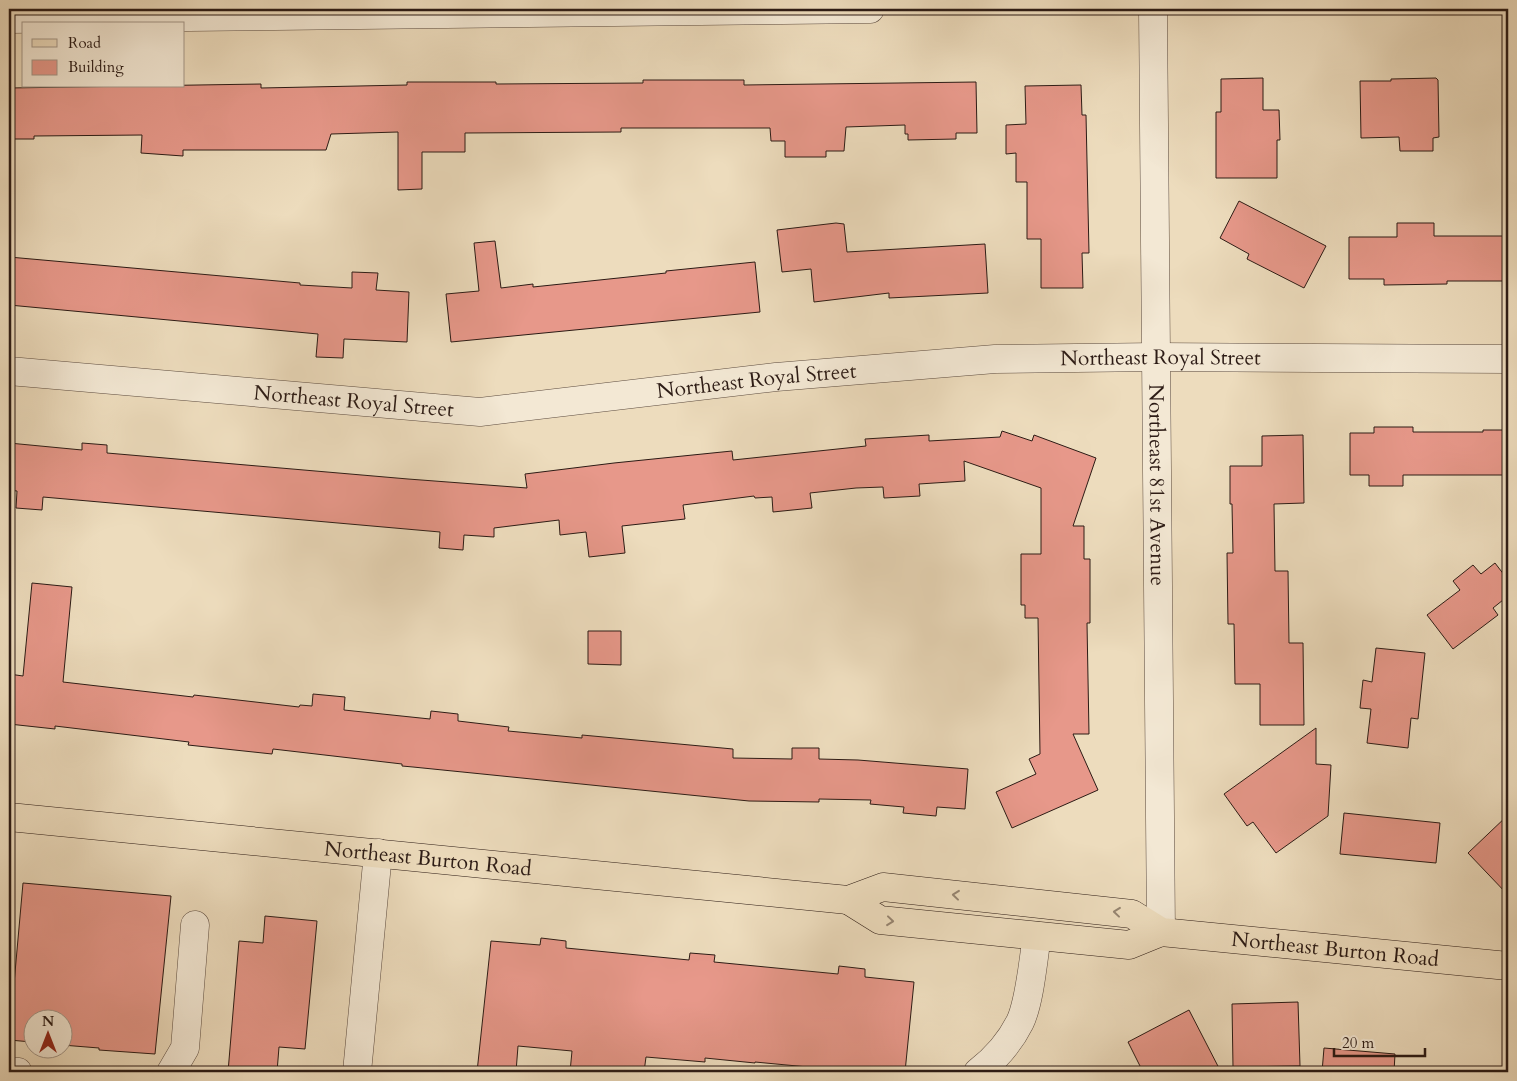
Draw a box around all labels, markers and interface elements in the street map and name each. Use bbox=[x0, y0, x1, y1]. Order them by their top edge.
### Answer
legend bbox=[22, 22, 185, 88]
text: Road bbox=[68, 33, 101, 53]
text: Building bbox=[68, 57, 124, 77]
street label: Northeast Royal Street bbox=[1060, 342, 1261, 373]
street label: Northeast Royal Street bbox=[655, 356, 858, 406]
street label: Northeast Royal Street bbox=[252, 378, 455, 424]
street label: Northeast 81st Avenue bbox=[1142, 384, 1173, 586]
street label: Northeast Burton Road bbox=[323, 834, 533, 883]
one-way arrow bbox=[952, 890, 960, 901]
one-way arrow bbox=[1113, 907, 1121, 918]
one-way arrow bbox=[887, 915, 895, 926]
street label: Northeast Burton Road bbox=[1230, 924, 1440, 974]
north arrow bbox=[22, 1008, 72, 1058]
text: N bbox=[42, 1012, 54, 1031]
scale bar bbox=[1334, 1026, 1426, 1058]
text: 20 m bbox=[1342, 1033, 1374, 1053]

